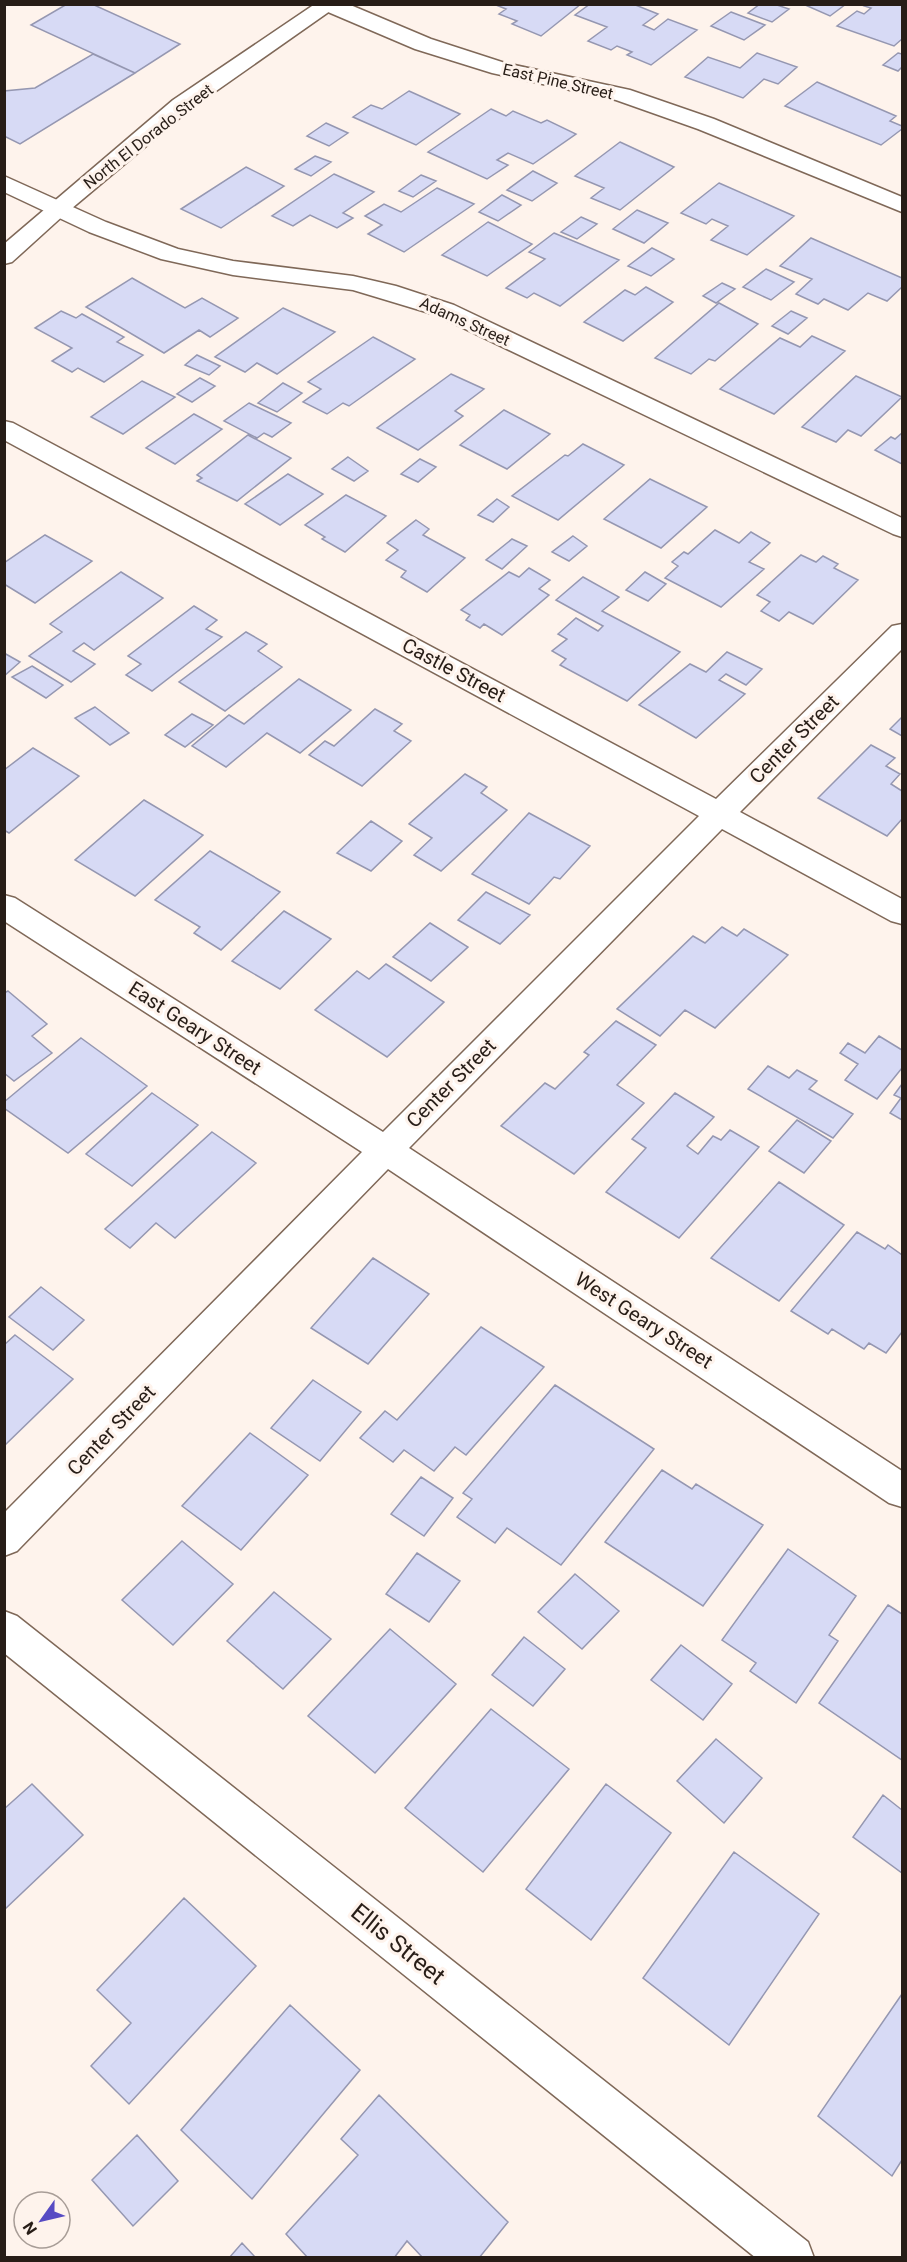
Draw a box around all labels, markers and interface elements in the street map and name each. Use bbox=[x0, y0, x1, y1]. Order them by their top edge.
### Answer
street label: East Pine Street bbox=[501, 60, 615, 103]
street label: North El Dorado Street bbox=[80, 80, 217, 193]
street label: Adams Street bbox=[417, 293, 513, 350]
street label: Castle Street bbox=[398, 633, 510, 707]
street label: Center Street bbox=[744, 689, 844, 789]
street label: East Geary Street bbox=[124, 976, 266, 1080]
street label: Center Street bbox=[401, 1033, 501, 1133]
street label: West Geary Street bbox=[571, 1267, 717, 1373]
street label: Center Street bbox=[62, 1380, 160, 1480]
street label: Ellis Street bbox=[345, 1898, 451, 1990]
north arrow bbox=[12, 2190, 72, 2250]
text: N bbox=[19, 2218, 41, 2238]

